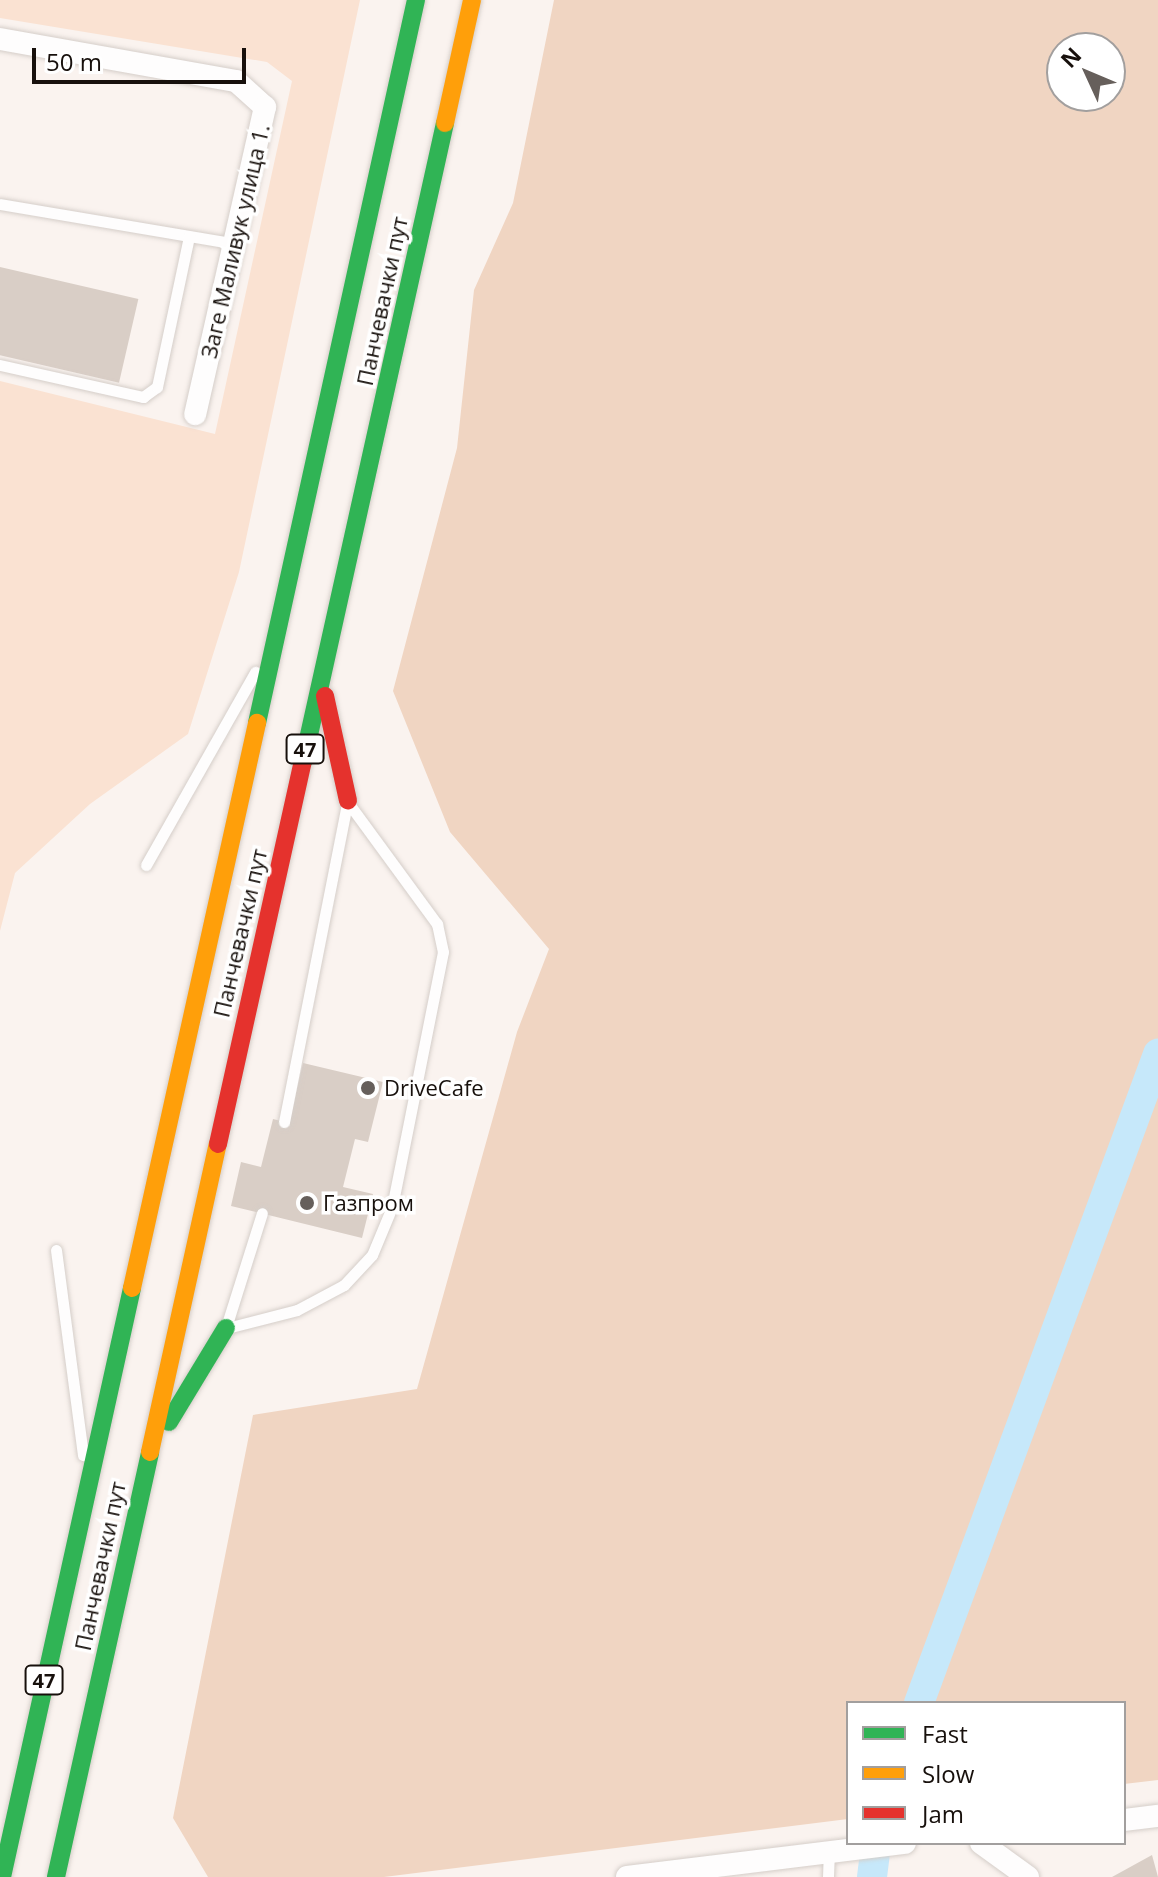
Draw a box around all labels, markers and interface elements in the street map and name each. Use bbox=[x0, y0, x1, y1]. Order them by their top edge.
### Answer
scale bar bbox=[36, 32, 250, 82]
north arrow bbox=[1046, 32, 1126, 112]
text: N bbox=[1053, 40, 1087, 74]
text: 50 m bbox=[46, 45, 102, 78]
street label: Заге Маливук улица 1. bbox=[195, 121, 275, 361]
street label: Панчевачки пут bbox=[351, 214, 413, 388]
road number: 47 bbox=[285, 733, 325, 765]
street label: Панчевачки пут bbox=[208, 846, 272, 1020]
place label: DriveCafe bbox=[384, 1075, 484, 1101]
marker: DriveCafe bbox=[359, 1079, 377, 1097]
place label: Газпром bbox=[323, 1190, 414, 1216]
marker: Газпром bbox=[298, 1194, 316, 1212]
street label: Панчевачки пут bbox=[69, 1479, 131, 1653]
road number: 47 bbox=[24, 1664, 64, 1696]
legend bbox=[846, 1701, 1126, 1845]
text: Fast bbox=[922, 1717, 968, 1750]
text: Slow bbox=[922, 1757, 974, 1790]
text: Jam bbox=[922, 1797, 964, 1830]

